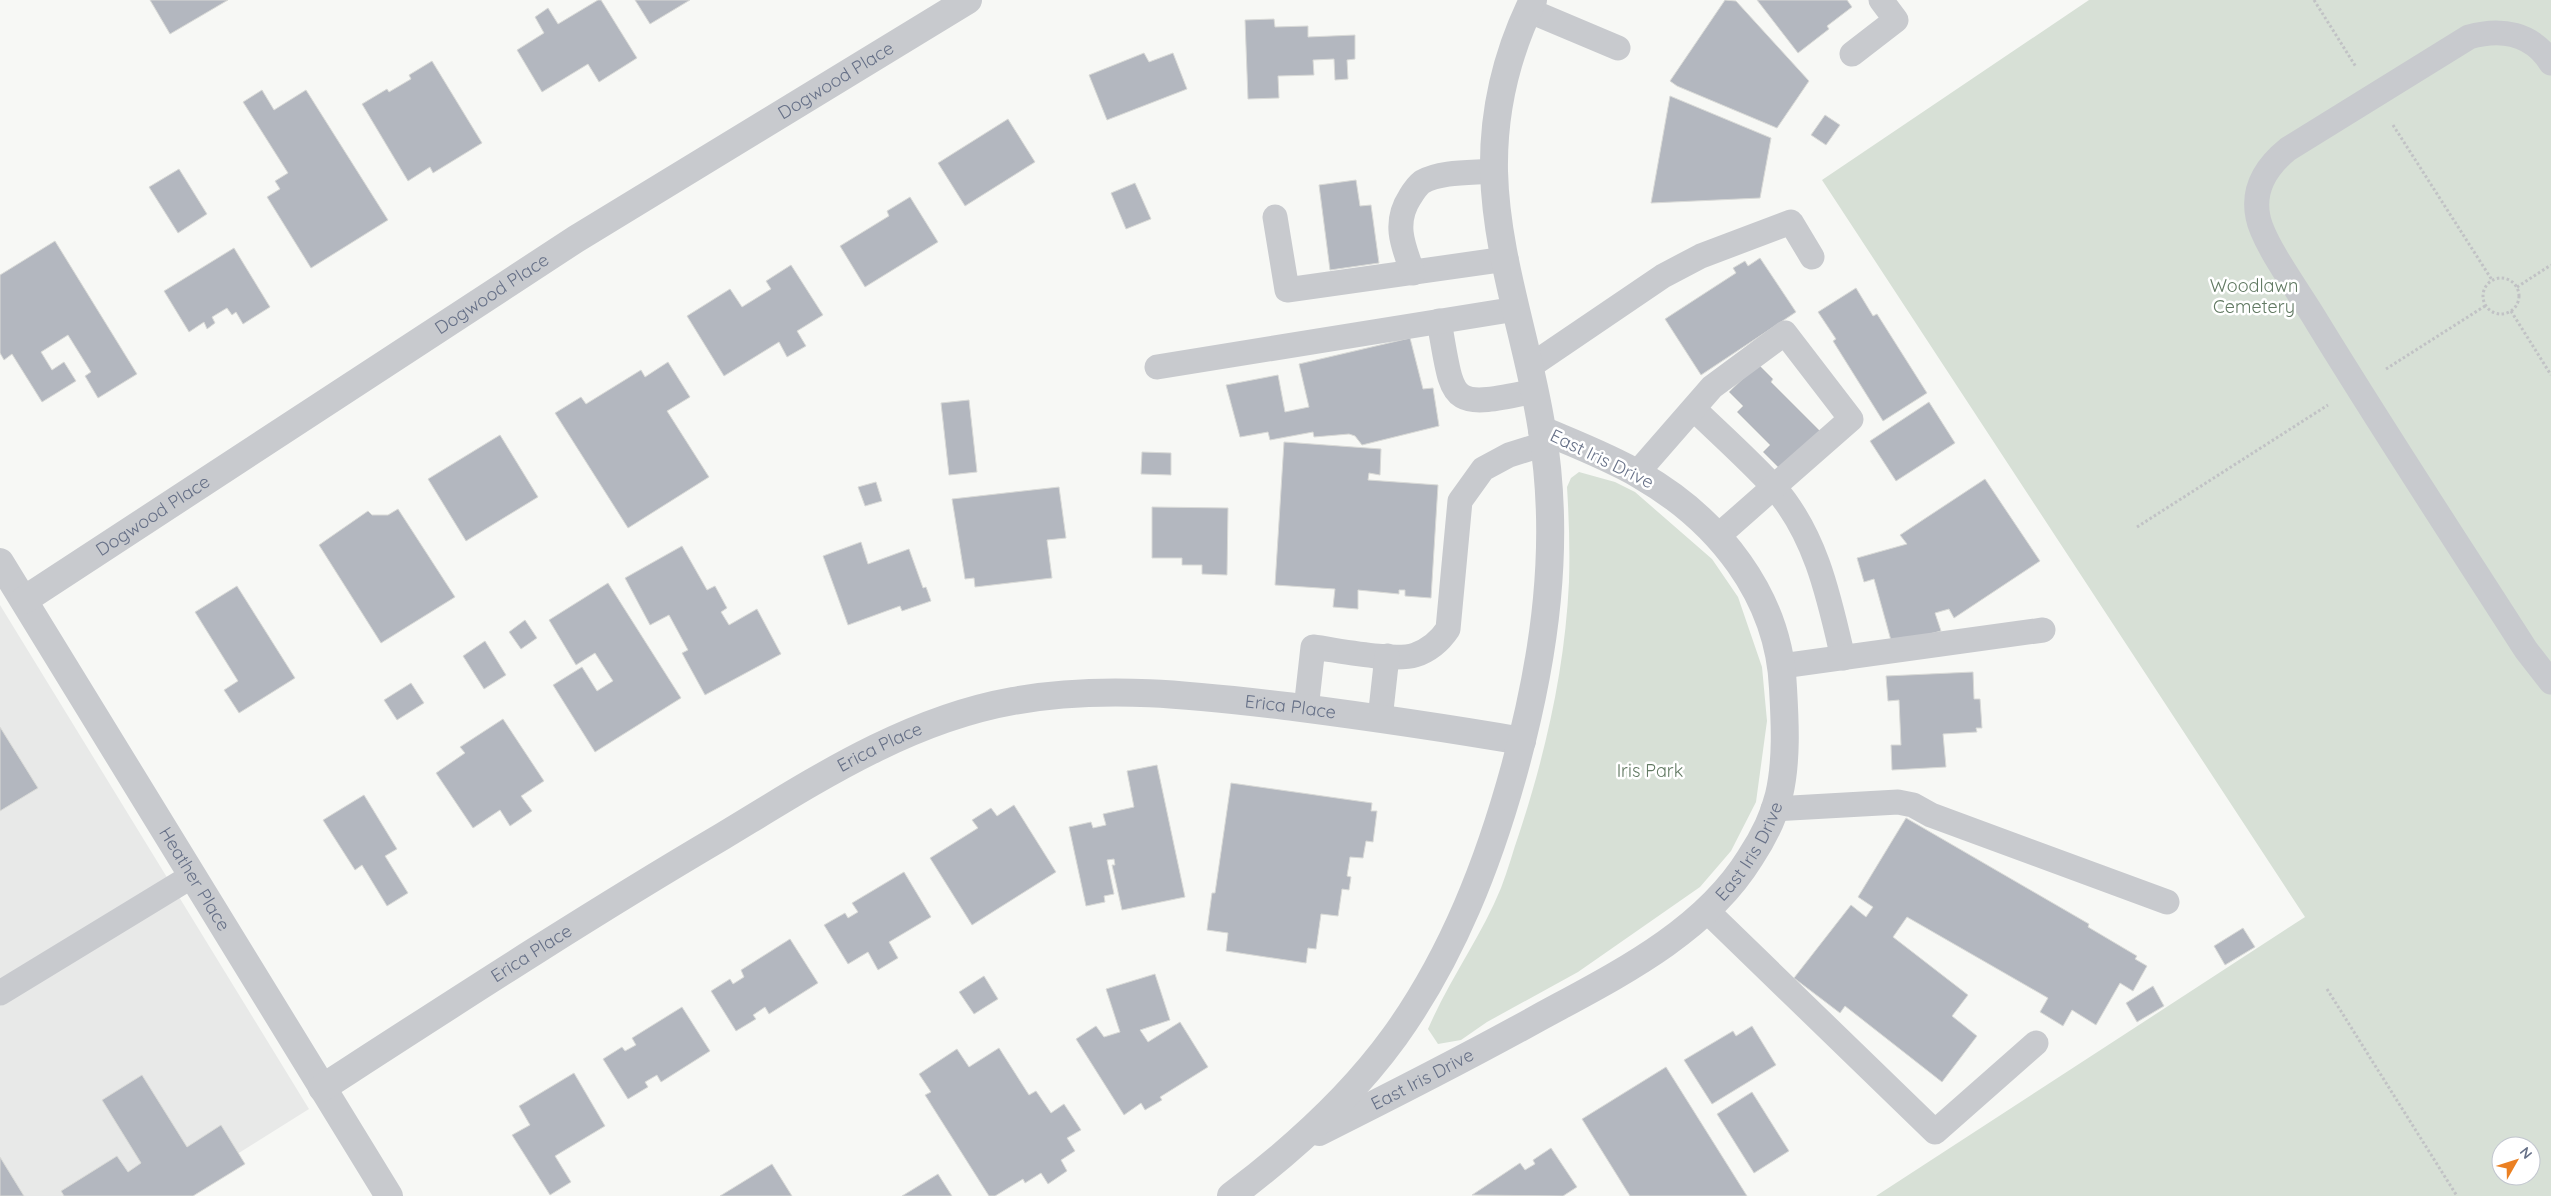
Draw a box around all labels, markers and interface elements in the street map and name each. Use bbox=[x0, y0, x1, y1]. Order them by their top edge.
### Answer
street label: Dogwood Place bbox=[773, 36, 898, 124]
street label: Dogwood Place bbox=[430, 248, 553, 339]
park label: Woodlawn Cemetery bbox=[2210, 274, 2298, 318]
street label: East Iris Drive bbox=[1547, 424, 1658, 494]
street label: Dogwood Place bbox=[91, 470, 214, 561]
street label: Erica Place bbox=[1244, 689, 1338, 723]
street label: Erica Place bbox=[833, 717, 925, 777]
park label: Iris Park bbox=[1617, 759, 1683, 782]
street label: East Iris Drive bbox=[1710, 799, 1787, 906]
street label: Heather Place bbox=[154, 823, 236, 935]
street label: Erica Place bbox=[486, 919, 576, 987]
street label: East Iris Drive bbox=[1367, 1043, 1478, 1115]
north arrow bbox=[2491, 1136, 2541, 1186]
text: N bbox=[2516, 1143, 2536, 1162]

